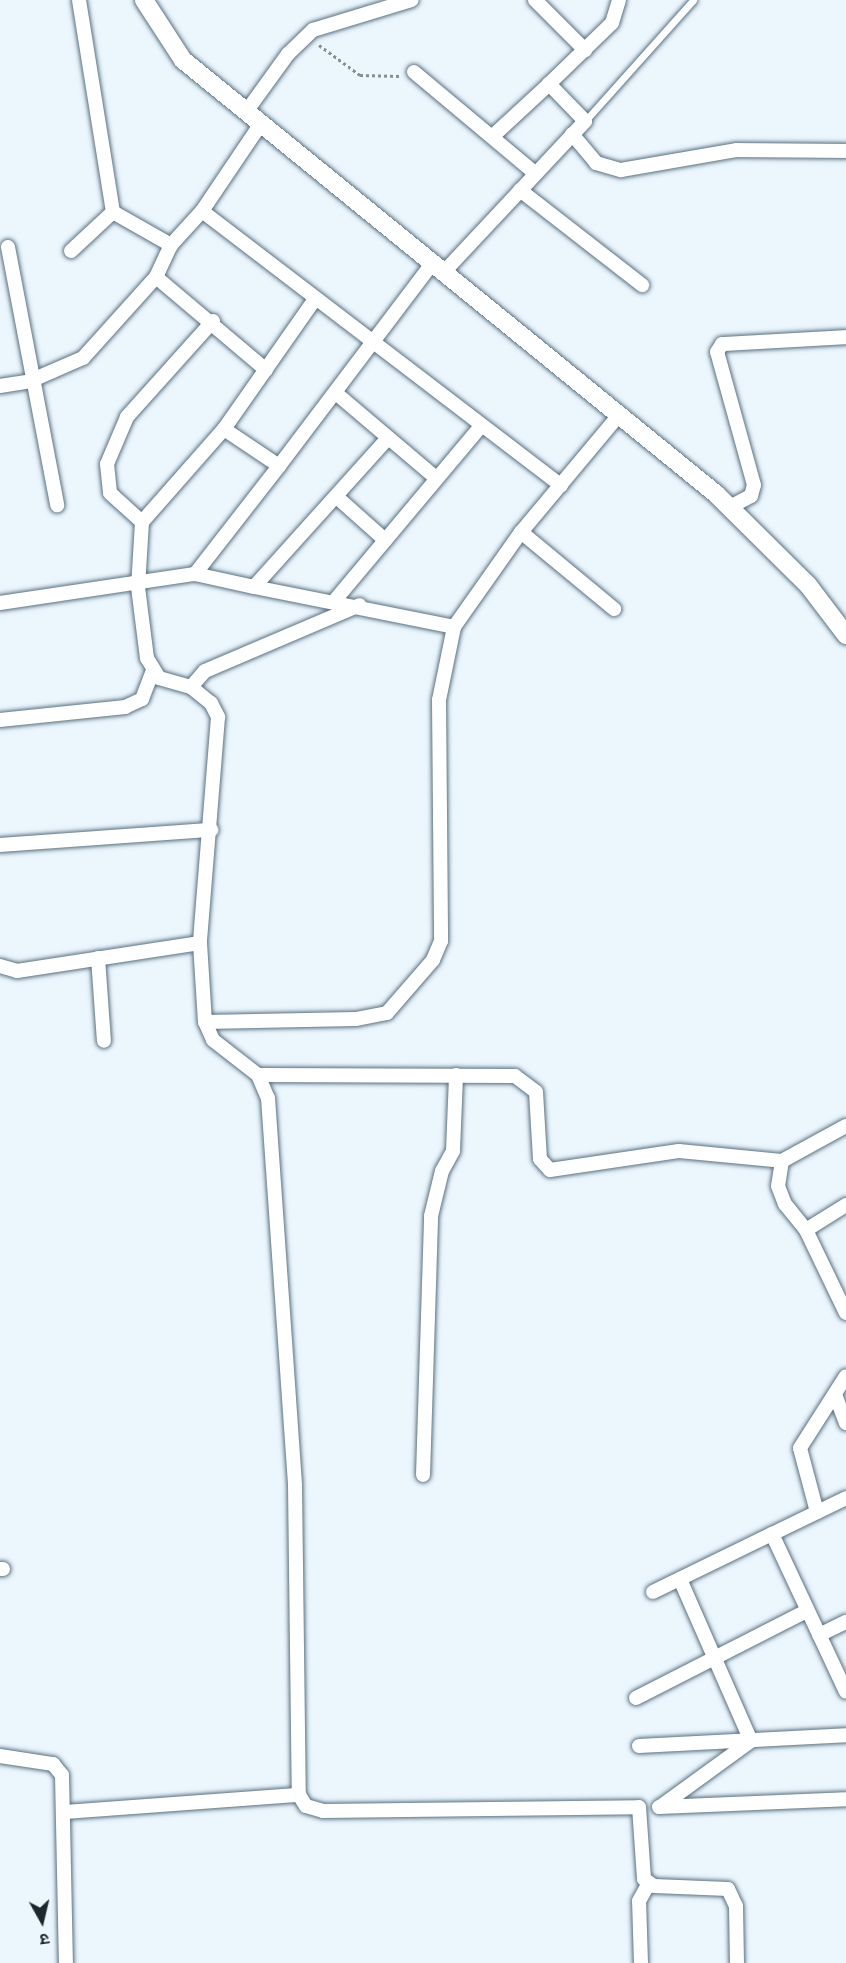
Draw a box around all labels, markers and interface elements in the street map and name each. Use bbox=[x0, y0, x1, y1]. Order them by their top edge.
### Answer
north arrow bbox=[12, 1891, 72, 1951]
text: उ bbox=[39, 1929, 51, 1949]

